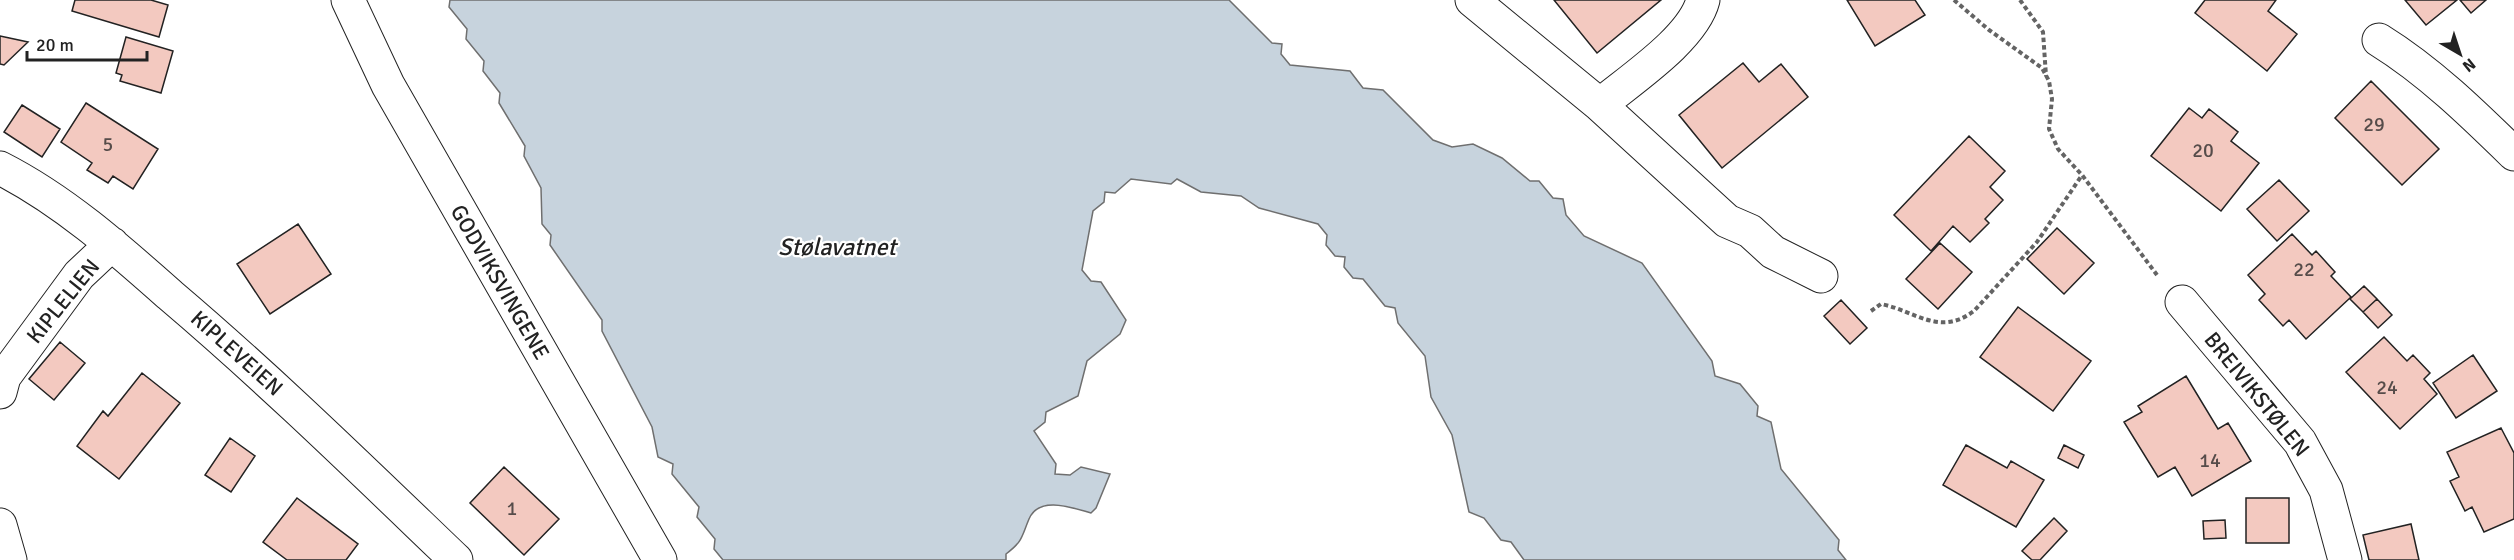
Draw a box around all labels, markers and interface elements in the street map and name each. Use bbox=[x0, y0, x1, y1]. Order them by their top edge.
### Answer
scale bar bbox=[27, 24, 147, 62]
north arrow bbox=[2430, 24, 2490, 84]
text: 20 m bbox=[36, 34, 74, 56]
text: N bbox=[2458, 54, 2479, 76]
house number: 29 bbox=[2363, 112, 2385, 137]
house number: 5 bbox=[103, 132, 113, 157]
house number: 20 bbox=[2192, 138, 2214, 163]
street label: GODVIKSVINGENE bbox=[445, 200, 555, 364]
water label: Stølavatnet bbox=[778, 232, 898, 262]
street label: KIPLELIEN bbox=[21, 253, 105, 349]
house number: 22 bbox=[2293, 257, 2315, 282]
street label: KIPLEVEIEN bbox=[185, 305, 289, 401]
street label: BREIVIKSTØLEN bbox=[2198, 326, 2316, 462]
house number: 24 bbox=[2376, 375, 2398, 400]
house number: 14 bbox=[2199, 448, 2221, 473]
house number: 1 bbox=[507, 496, 517, 521]

